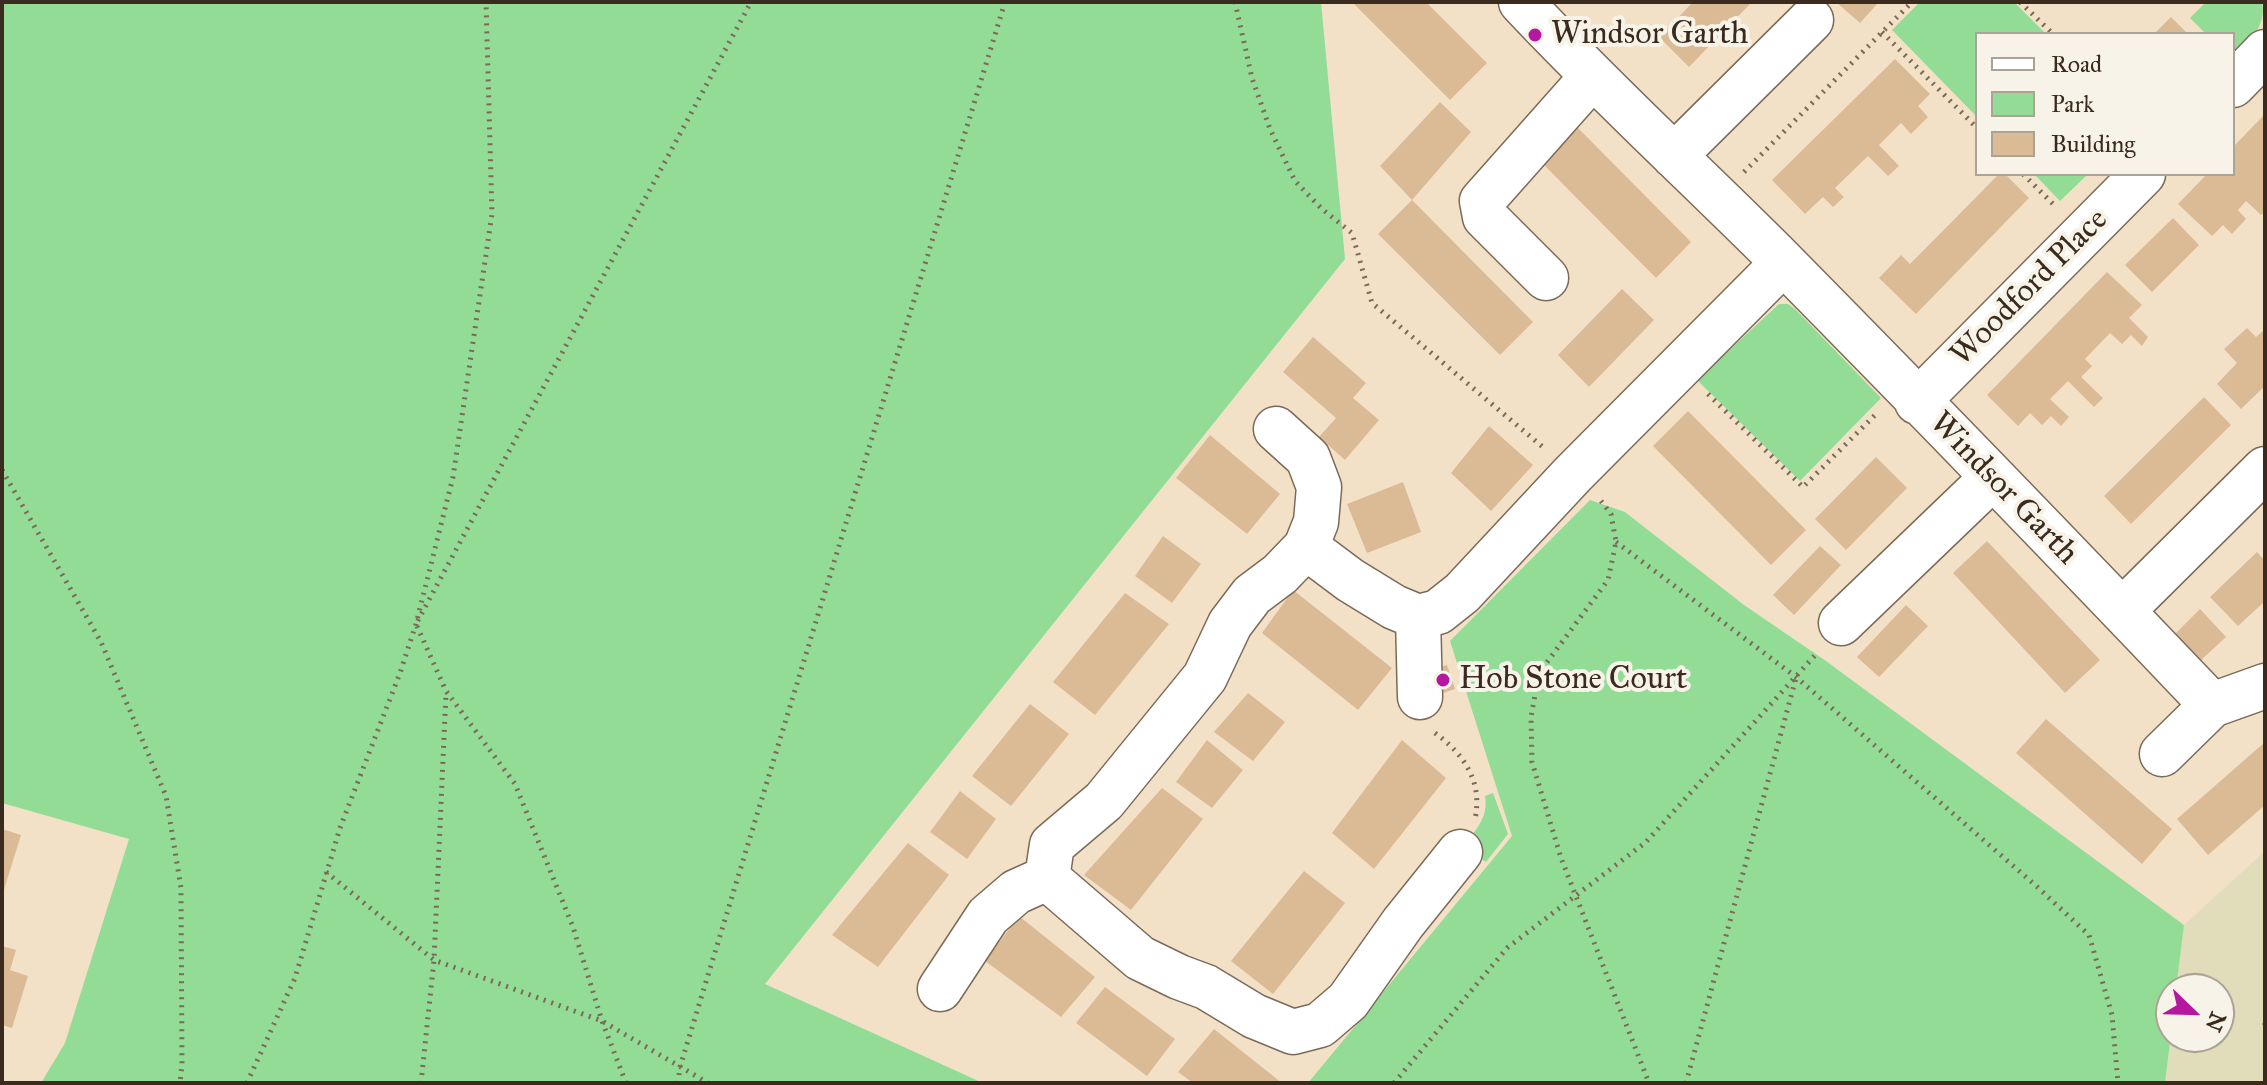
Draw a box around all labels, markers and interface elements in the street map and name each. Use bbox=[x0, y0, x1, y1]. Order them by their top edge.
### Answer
place label: Windsor Garth bbox=[1551, 16, 1748, 54]
marker: Windsor Garth bbox=[1526, 26, 1544, 44]
legend bbox=[1975, 32, 2235, 176]
text: Road bbox=[2051, 49, 2102, 79]
text: Park bbox=[2051, 89, 2094, 119]
text: Building bbox=[2051, 129, 2136, 159]
street label: Woodford Place bbox=[1943, 201, 2117, 375]
street label: Windsor Garth bbox=[1921, 405, 2085, 573]
place label: Hob Stone Court bbox=[1459, 661, 1687, 699]
marker: Hob Stone Court bbox=[1434, 671, 1452, 689]
north arrow bbox=[2155, 973, 2235, 1053]
text: N bbox=[2200, 1008, 2232, 1036]

